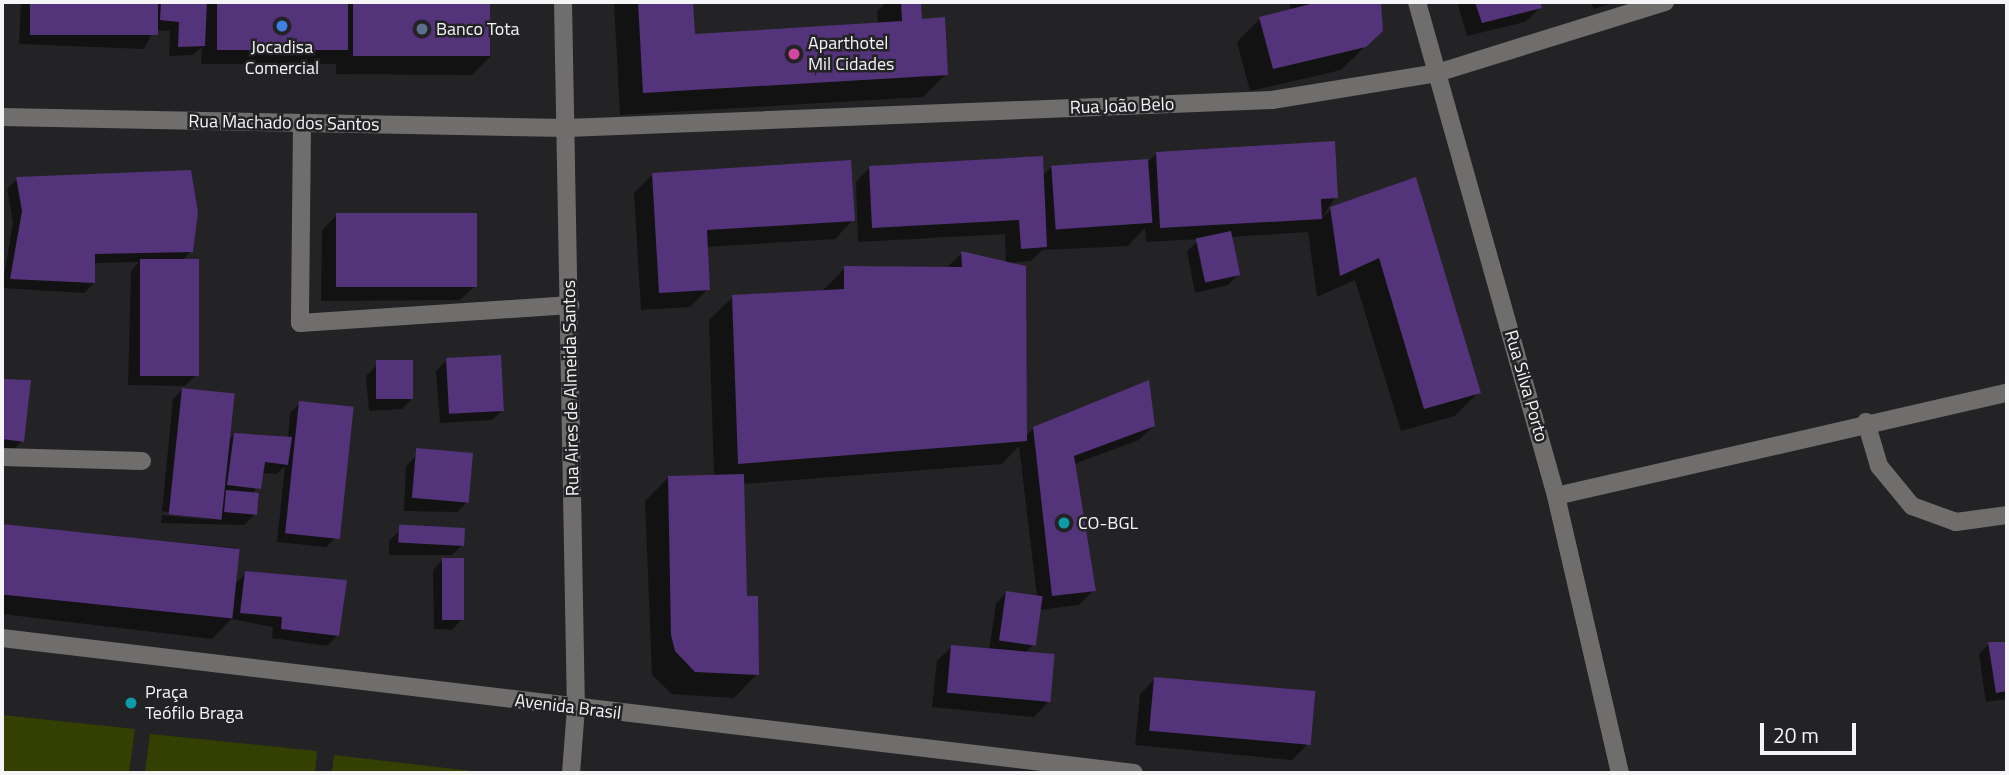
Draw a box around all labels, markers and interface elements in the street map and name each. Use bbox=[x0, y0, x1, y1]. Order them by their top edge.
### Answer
marker: Jocadisa Comercial bbox=[274, 18, 290, 34]
place label: Banco Tota bbox=[436, 18, 520, 40]
marker: Banco Tota bbox=[414, 21, 430, 37]
place label: Aparthotel Mil Cidades bbox=[808, 33, 894, 76]
place label: Jocadisa Comercial bbox=[245, 37, 319, 80]
marker: Aparthotel Mil Cidades bbox=[786, 46, 802, 62]
street label: Rua João Belo bbox=[1069, 93, 1175, 119]
street label: Rua Machado dos Santos bbox=[188, 111, 380, 135]
street label: Rua Aires de Almeida Santos bbox=[558, 280, 584, 496]
street label: Rua Silva Porto bbox=[1500, 328, 1552, 444]
place label: CO-BGL bbox=[1078, 512, 1138, 534]
marker: CO-BGL bbox=[1056, 515, 1072, 531]
place label: Praça Teófilo Braga bbox=[145, 682, 244, 724]
street label: Avenida Brasil bbox=[514, 690, 622, 724]
marker: Praça Teófilo Braga bbox=[123, 695, 139, 711]
scale bar bbox=[1764, 708, 1860, 752]
text: 20 m bbox=[1773, 719, 1819, 751]

